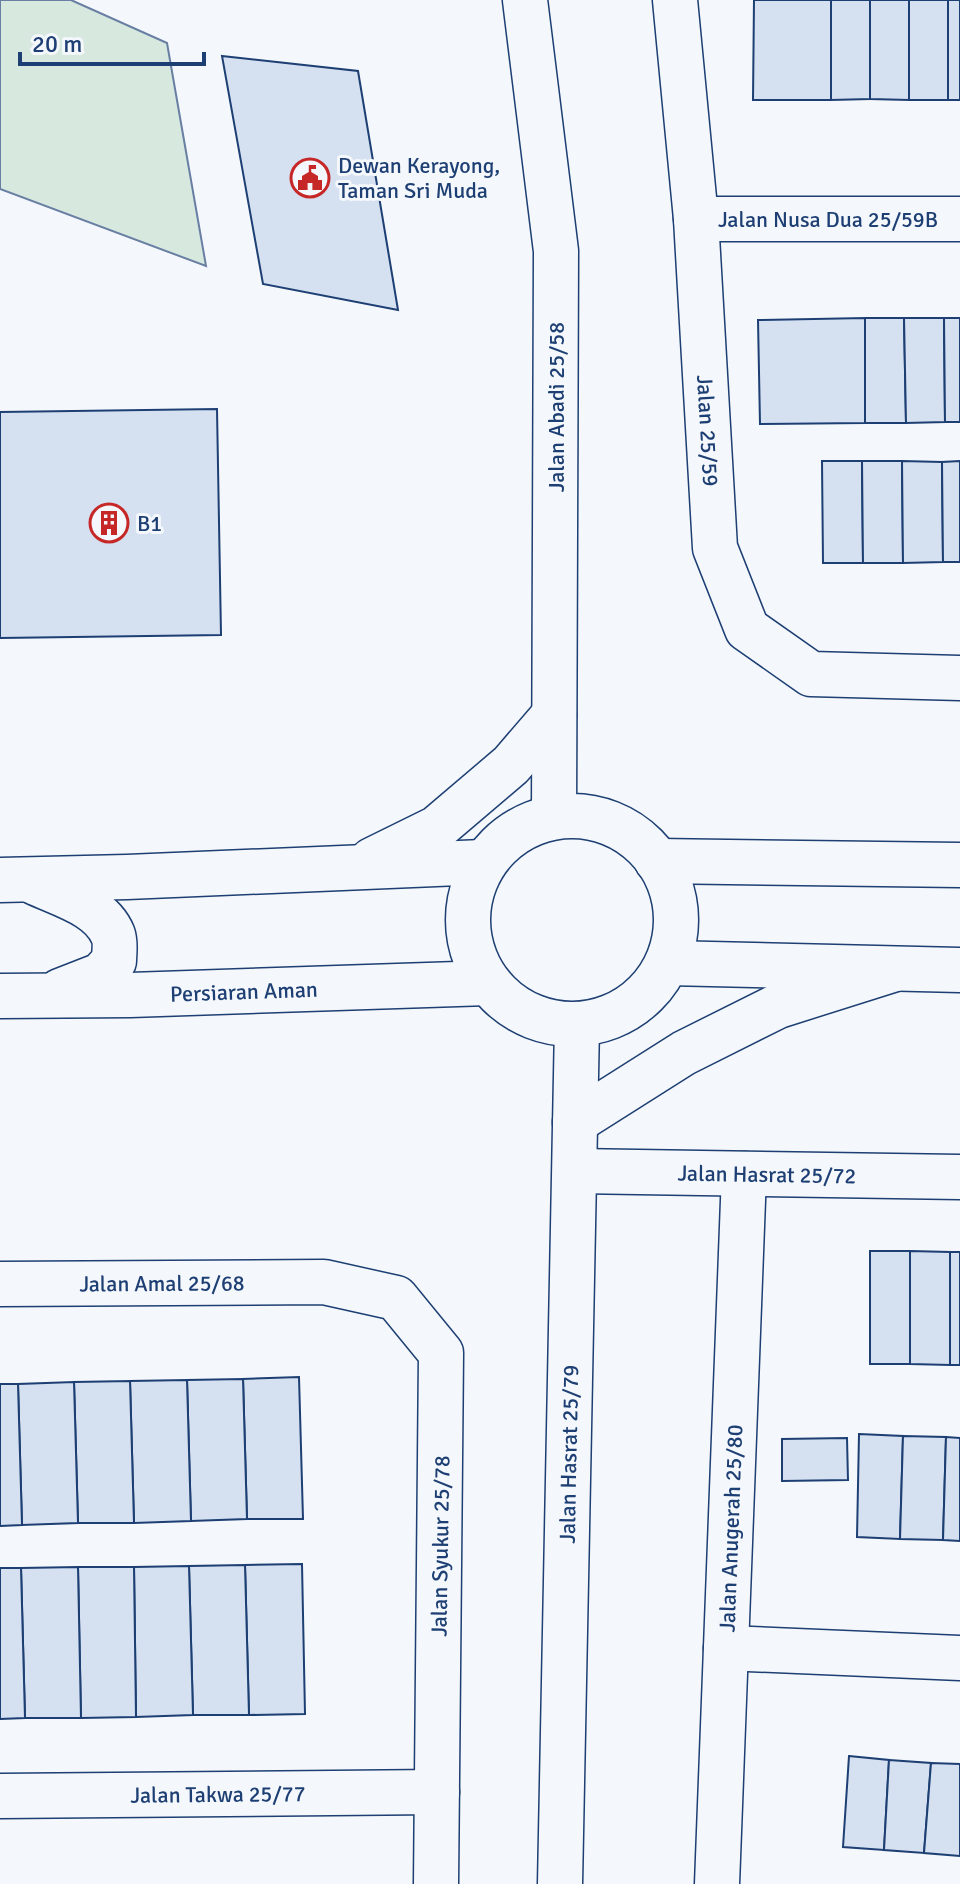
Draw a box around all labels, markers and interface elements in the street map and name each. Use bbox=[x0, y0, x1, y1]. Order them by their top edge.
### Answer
scale bar bbox=[20, 16, 204, 66]
text: 20 m bbox=[32, 29, 82, 59]
place label: Dewan Kerayong, Taman Sri Muda bbox=[338, 152, 500, 204]
public building icon: Dewan Kerayong, Taman Sri Muda bbox=[289, 157, 331, 199]
street label: Jalan Nusa Dua 25/59B bbox=[718, 206, 938, 233]
street label: Jalan Abadi 25/58 bbox=[543, 322, 570, 492]
street label: Jalan 25/59 bbox=[691, 374, 724, 487]
building icon: B1 bbox=[88, 502, 130, 544]
place label: B1 bbox=[137, 510, 162, 537]
street label: Persiaran Aman bbox=[170, 976, 318, 1008]
street label: Jalan Hasrat 25/72 bbox=[677, 1160, 857, 1189]
street label: Jalan Amal 25/68 bbox=[79, 1269, 245, 1298]
street label: Jalan Hasrat 25/79 bbox=[554, 1364, 584, 1544]
street label: Jalan Anugerah 25/80 bbox=[714, 1424, 748, 1633]
street label: Jalan Syukur 25/78 bbox=[425, 1455, 456, 1637]
street label: Jalan Takwa 25/77 bbox=[130, 1780, 306, 1809]

